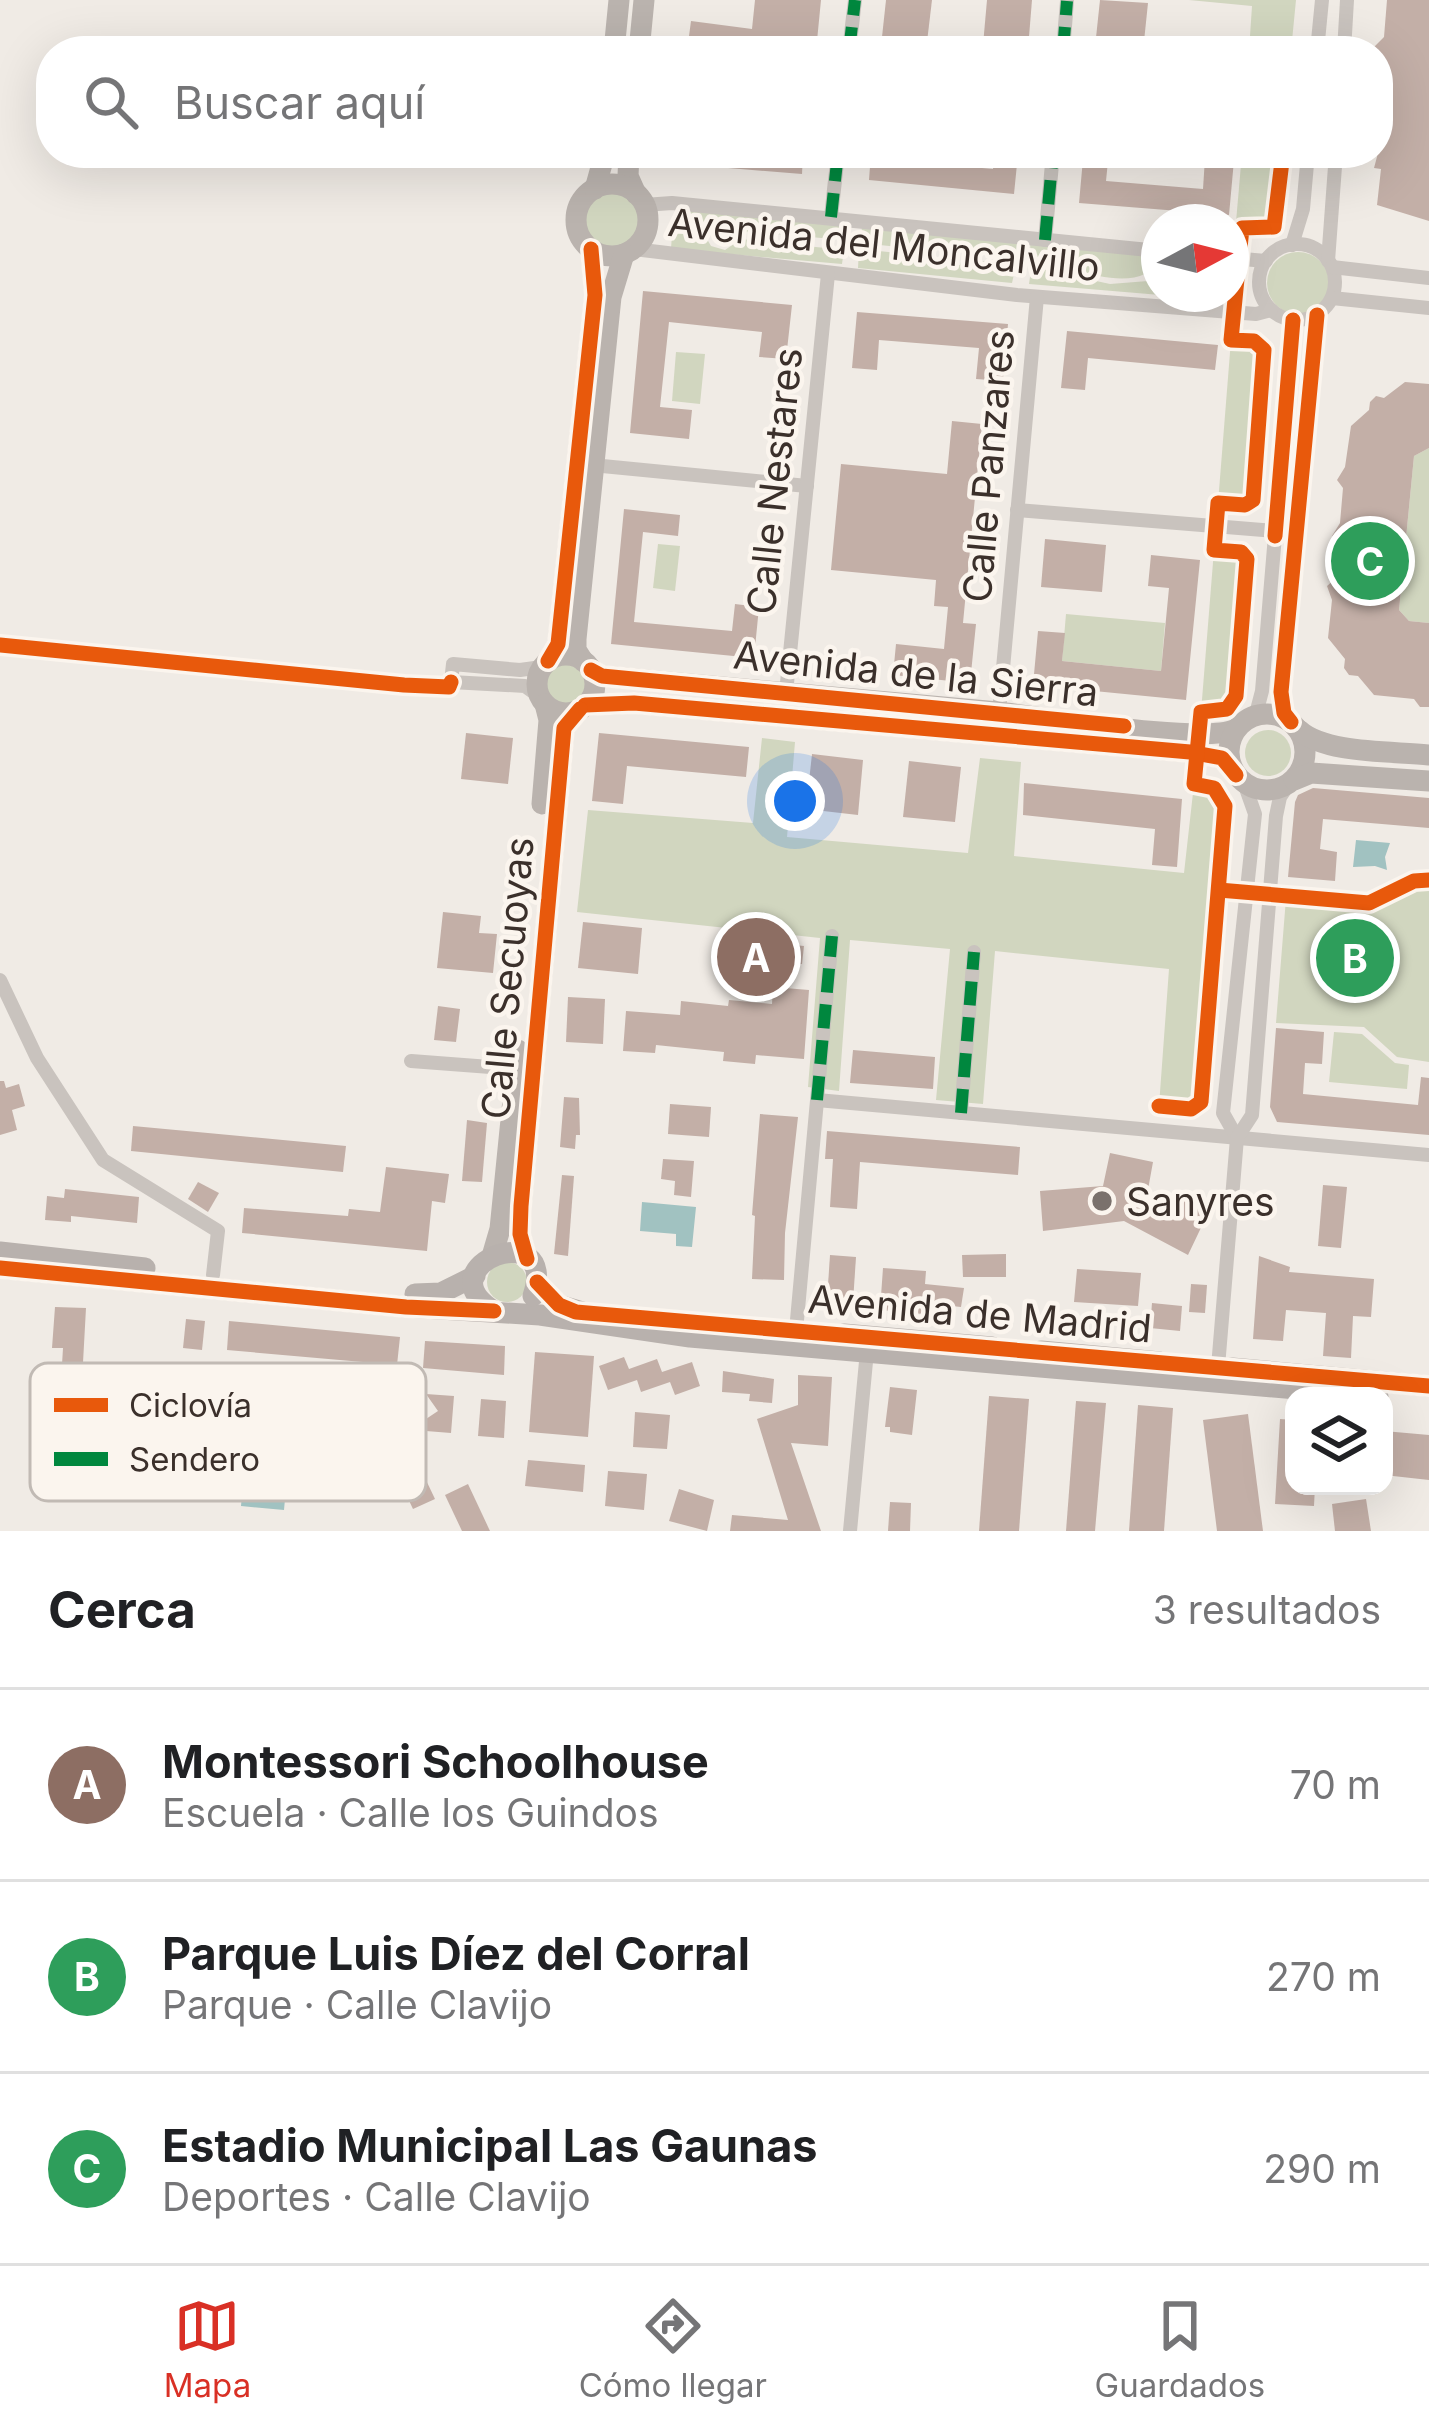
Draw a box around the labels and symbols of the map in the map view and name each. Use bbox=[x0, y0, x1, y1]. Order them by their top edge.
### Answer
street label: Avenida del Moncalvillo bbox=[666, 198, 1102, 290]
north arrow bbox=[1141, 204, 1249, 312]
street label: Calle Panzares bbox=[953, 328, 1023, 604]
street label: Calle Nestares bbox=[737, 345, 811, 617]
pin: C bbox=[1331, 516, 1409, 606]
street label: Avenida de la Sierra bbox=[731, 630, 1101, 716]
your location bbox=[765, 771, 825, 831]
street label: Calle Secuoyas bbox=[471, 835, 543, 1121]
pin: A bbox=[717, 912, 795, 1002]
pin: B bbox=[1316, 913, 1394, 1003]
place label: Sanyres bbox=[1126, 1178, 1275, 1225]
marker: Sanyres bbox=[1089, 1188, 1115, 1214]
street label: Avenida de Madrid bbox=[806, 1275, 1154, 1351]
legend bbox=[30, 1363, 426, 1501]
text: Ciclovía bbox=[129, 1385, 252, 1425]
text: Sendero bbox=[129, 1439, 260, 1479]

